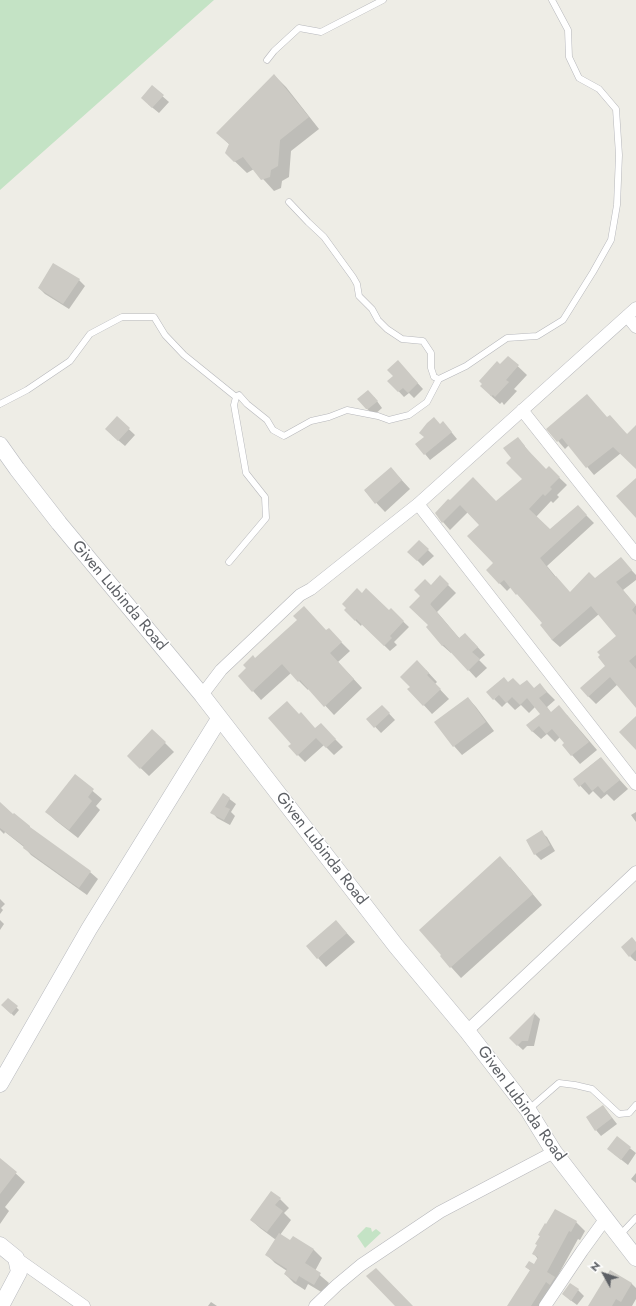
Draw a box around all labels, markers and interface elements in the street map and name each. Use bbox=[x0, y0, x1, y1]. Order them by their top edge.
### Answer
street label: Given Lubinda Road bbox=[67, 537, 171, 655]
street label: Given Lubinda Road bbox=[271, 789, 371, 909]
street label: Given Lubinda Road bbox=[473, 1043, 569, 1165]
north arrow bbox=[584, 1254, 624, 1294]
text: N bbox=[586, 1258, 604, 1275]

